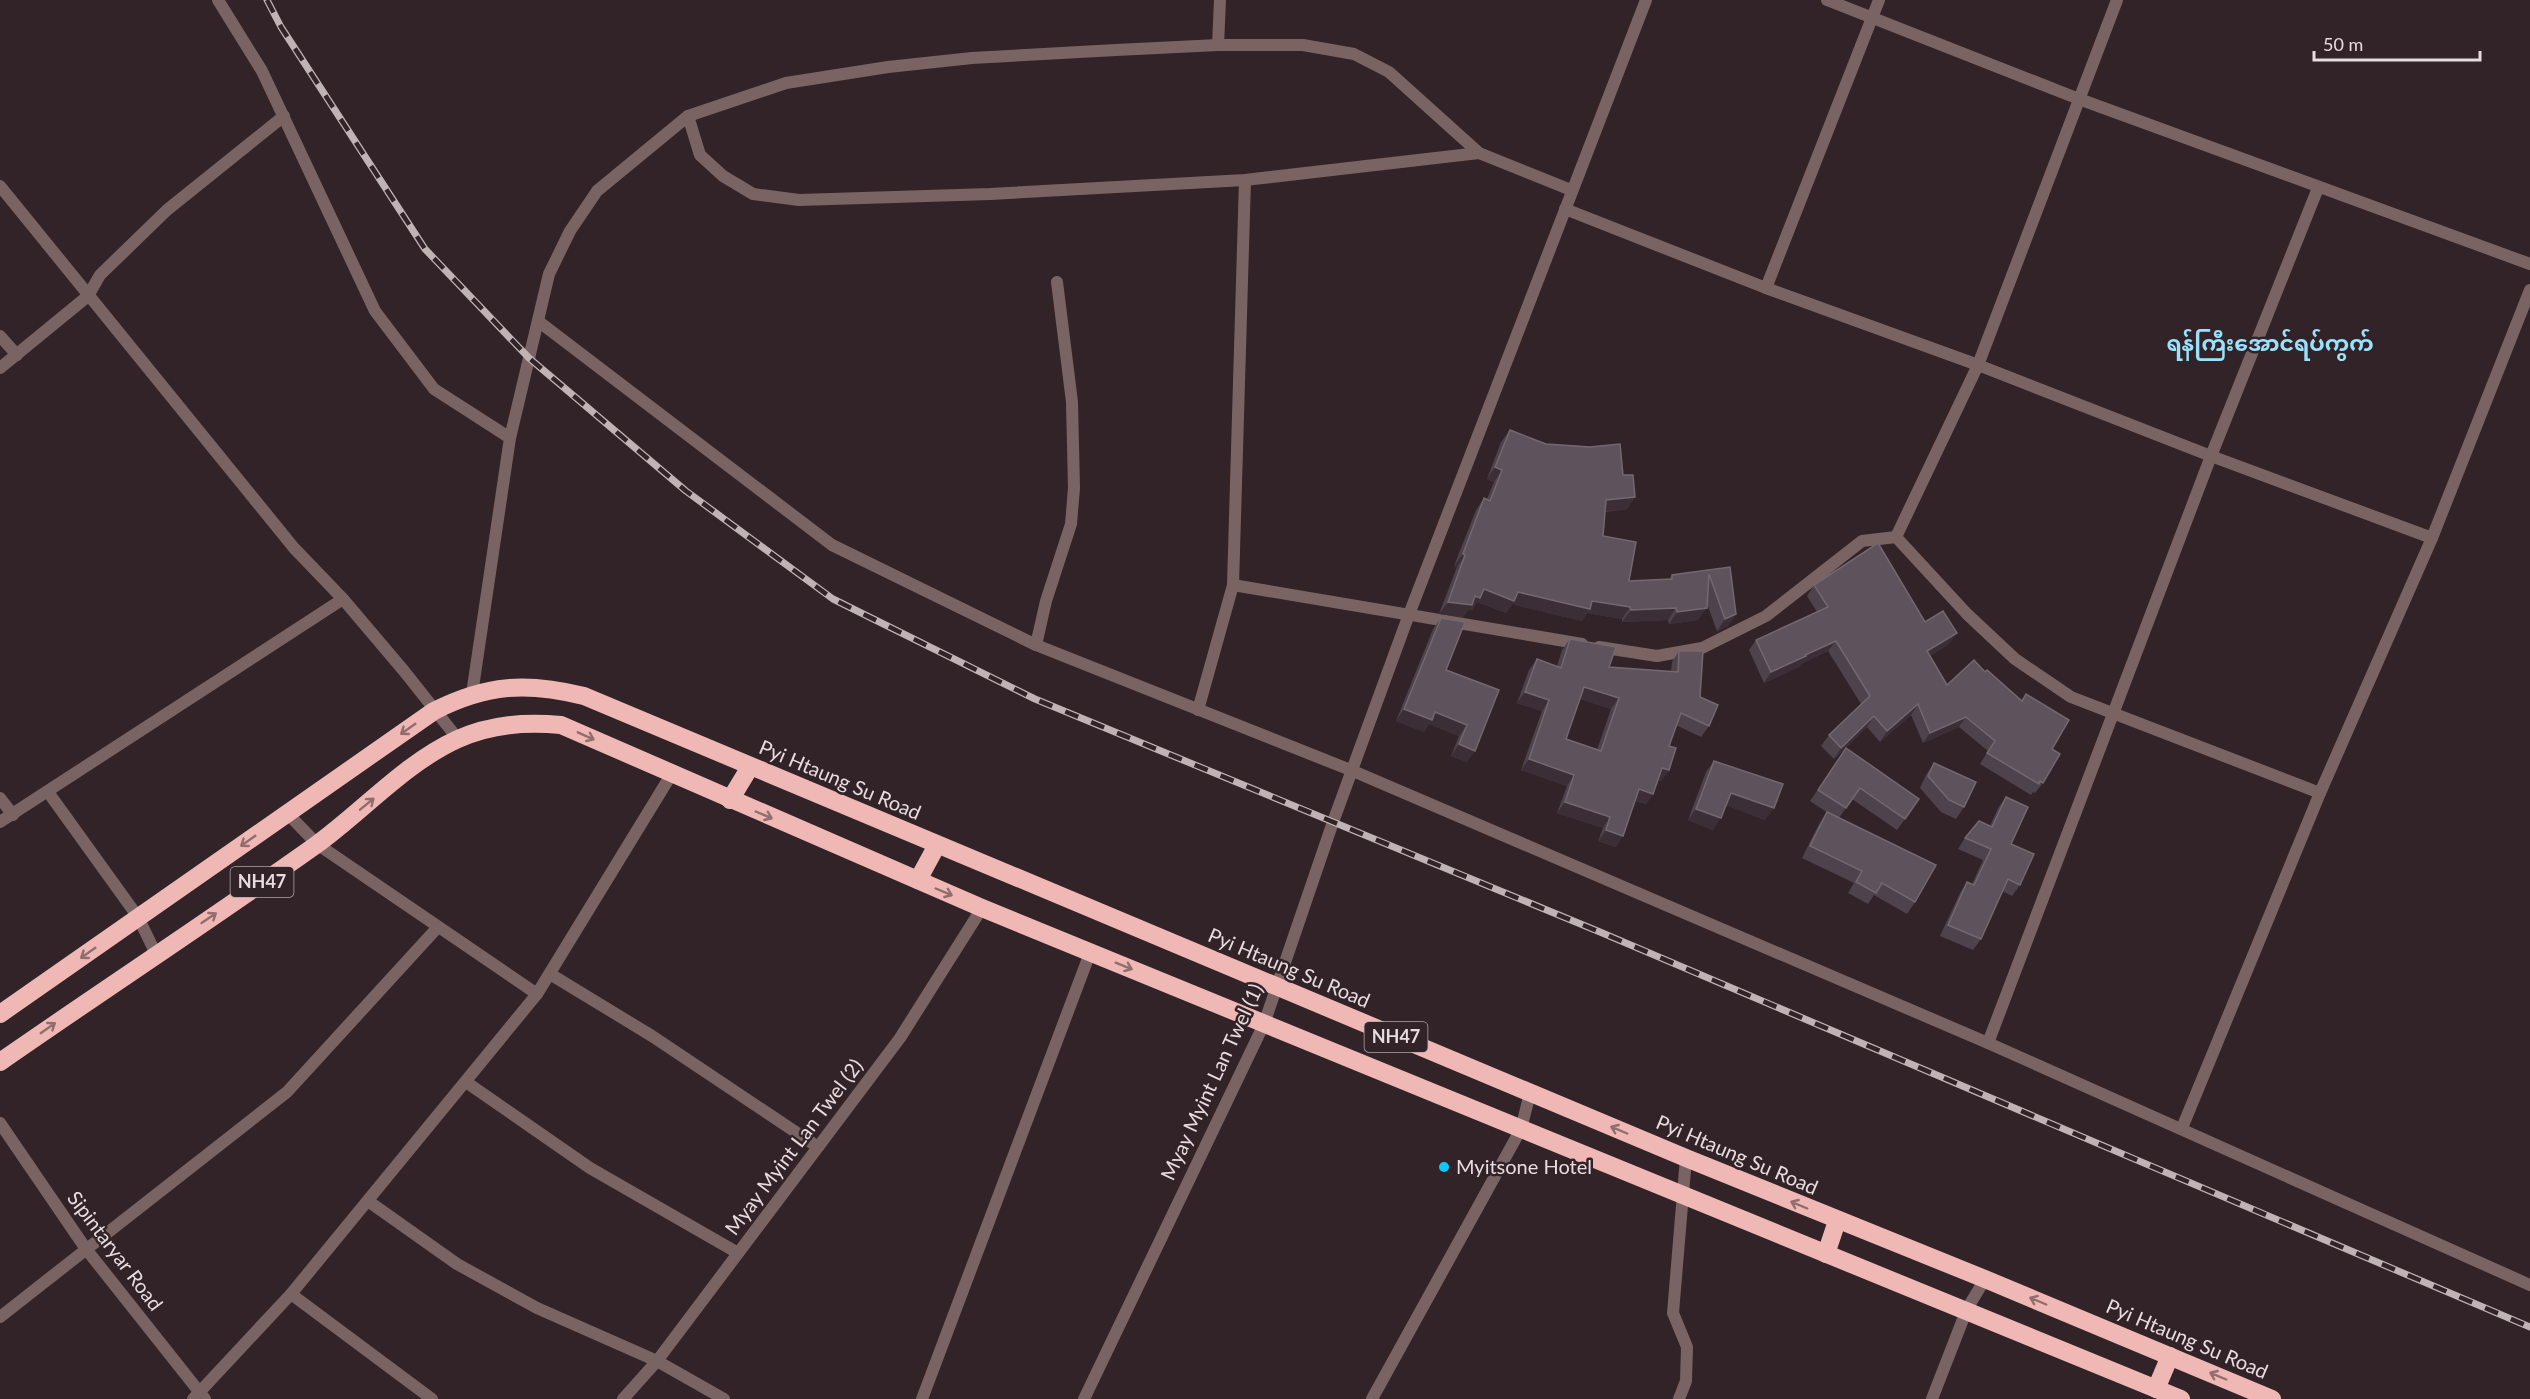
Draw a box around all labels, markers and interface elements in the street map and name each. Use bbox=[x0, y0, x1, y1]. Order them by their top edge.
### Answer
scale bar bbox=[2314, 24, 2480, 62]
text: 50 m bbox=[2323, 33, 2363, 55]
district label: ရန်ကြီးအောင်ရပ်ကွက် bbox=[2166, 328, 2374, 361]
one-way arrow bbox=[400, 723, 416, 735]
one-way arrow bbox=[576, 731, 594, 743]
street label: Pyi Htaung Su Road bbox=[756, 734, 925, 824]
one-way arrow bbox=[359, 797, 374, 811]
one-way arrow bbox=[755, 810, 773, 821]
one-way arrow bbox=[240, 835, 256, 847]
road number: NH47 bbox=[230, 867, 294, 897]
one-way arrow bbox=[934, 886, 952, 898]
one-way arrow bbox=[200, 912, 217, 924]
street label: Pyi Htaung Su Road bbox=[1205, 922, 1374, 1012]
one-way arrow bbox=[80, 947, 96, 959]
one-way arrow bbox=[1114, 961, 1133, 972]
street label: Myay Myint Lan Twel (1) bbox=[1155, 980, 1267, 1184]
one-way arrow bbox=[39, 1022, 56, 1034]
road number: NH47 bbox=[1364, 1022, 1428, 1052]
street label: Myay Myint Lan Twel (2) bbox=[719, 1054, 867, 1239]
street label: Pyi Htaung Su Road bbox=[1653, 1109, 1822, 1199]
one-way arrow bbox=[1610, 1124, 1629, 1135]
place label: Myitsone Hotel bbox=[1456, 1154, 1592, 1178]
marker: Myitsone Hotel bbox=[1437, 1160, 1451, 1174]
street label: Sipintaryar Road bbox=[63, 1186, 169, 1315]
one-way arrow bbox=[1790, 1199, 1809, 1210]
street label: Pyi Htaung Su Road bbox=[2103, 1293, 2272, 1383]
one-way arrow bbox=[2030, 1295, 2048, 1306]
one-way arrow bbox=[2210, 1370, 2228, 1381]

